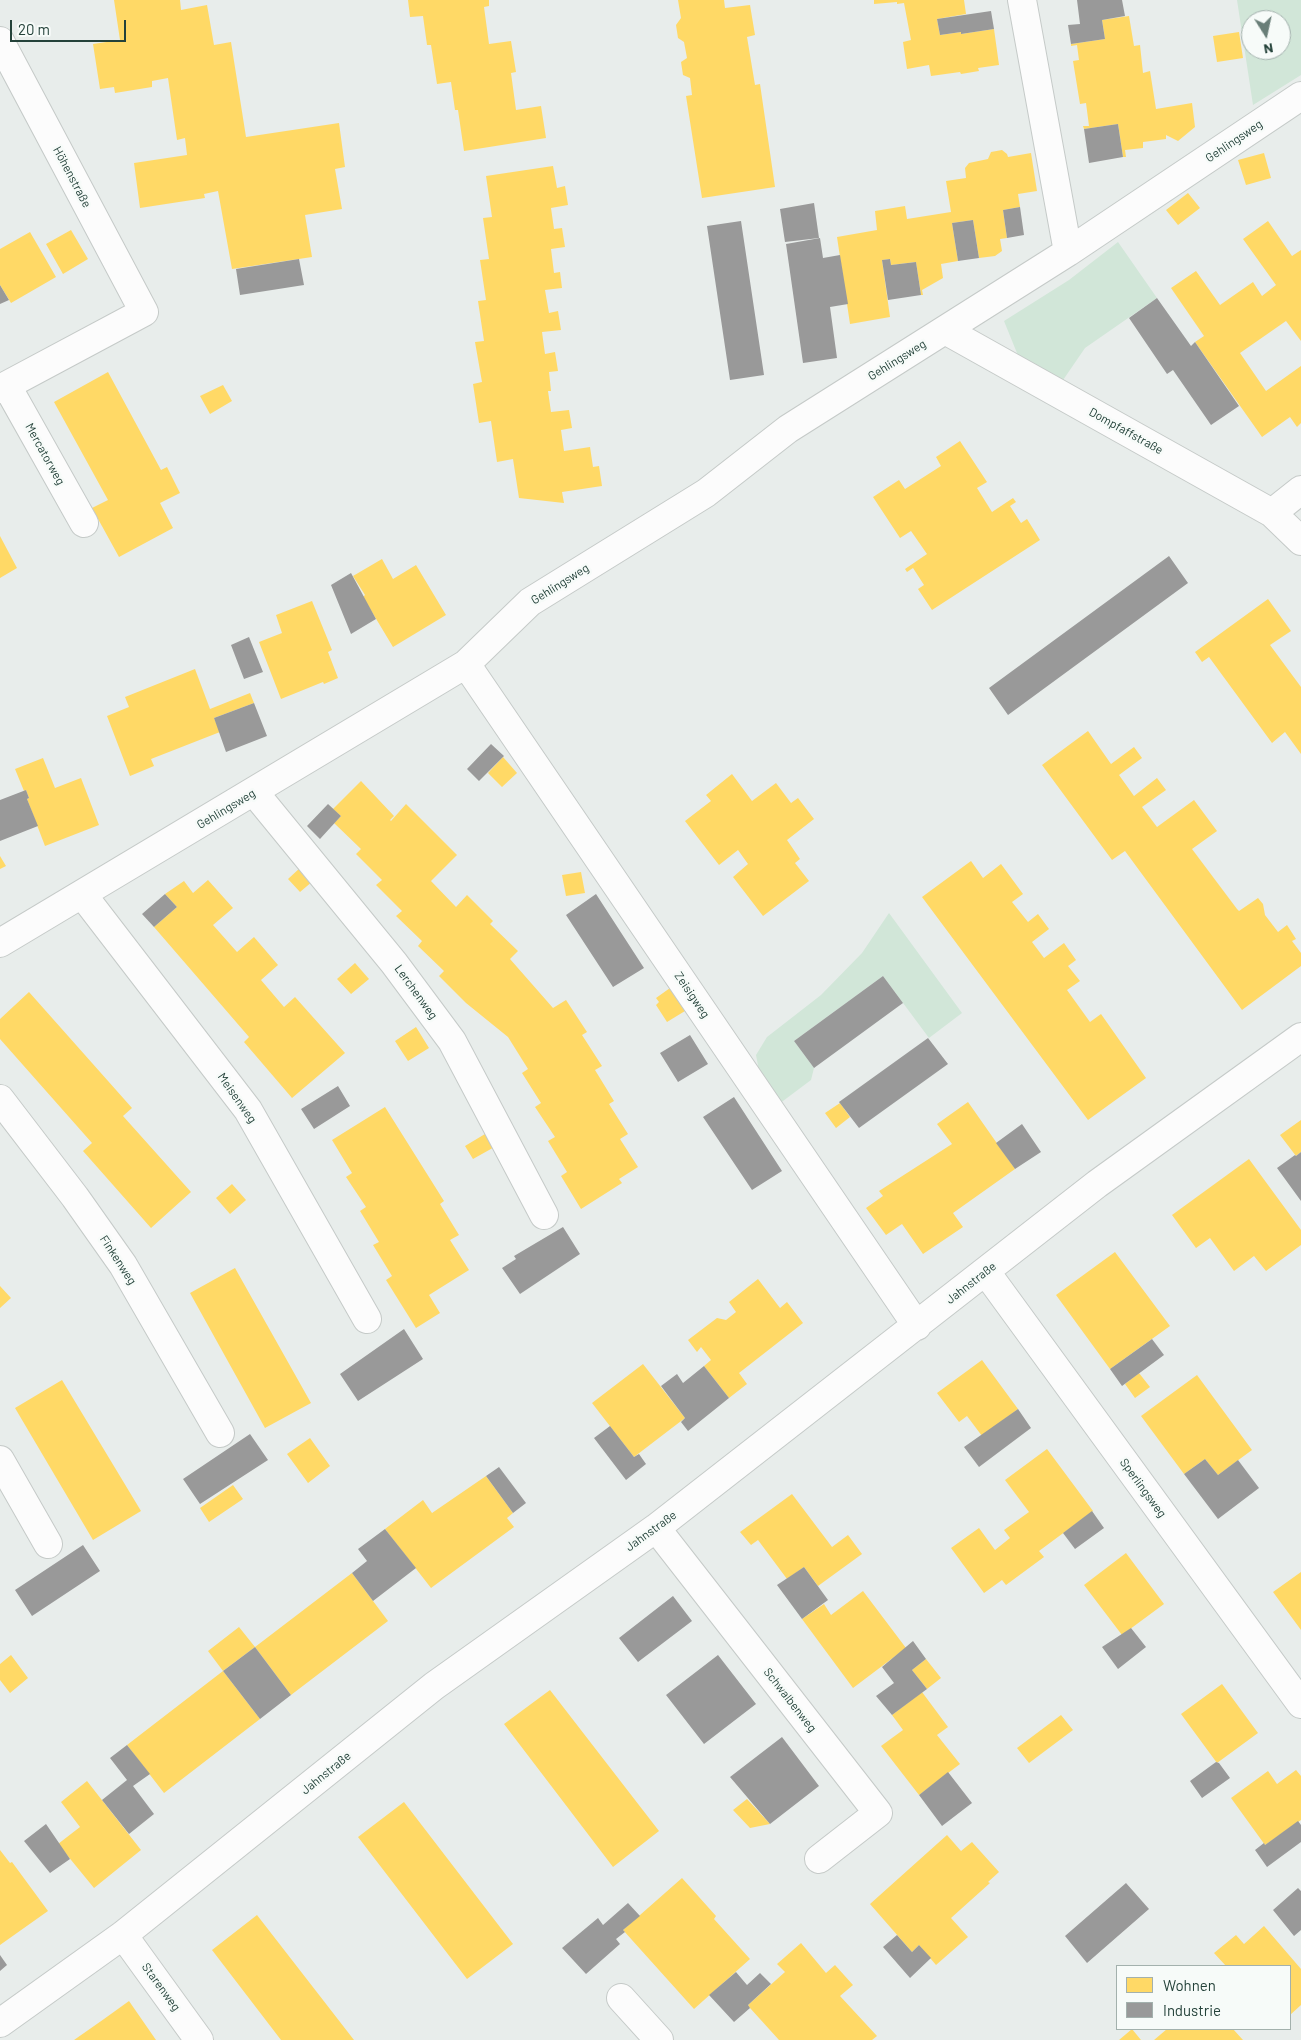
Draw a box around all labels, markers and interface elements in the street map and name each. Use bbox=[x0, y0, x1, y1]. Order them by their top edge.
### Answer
scale bar bbox=[12, 10, 129, 42]
north arrow bbox=[1241, 10, 1291, 60]
text: 20 m bbox=[18, 20, 50, 38]
text: N bbox=[1262, 40, 1275, 58]
street label: Gehlingsweg bbox=[1203, 117, 1265, 165]
street label: Höhenstraße bbox=[50, 144, 94, 210]
street label: Gehlingsweg bbox=[865, 337, 929, 383]
street label: Dompfaffstraße bbox=[1086, 405, 1166, 457]
street label: Mercatorweg bbox=[22, 421, 68, 487]
street label: Gehlingsweg bbox=[528, 561, 592, 607]
street label: Gehlingsweg bbox=[194, 786, 258, 832]
street label: Lerchenweg bbox=[391, 962, 441, 1022]
street label: Zeisigweg bbox=[671, 969, 713, 1021]
street label: Meisenweg bbox=[215, 1070, 259, 1126]
street label: Finkenweg bbox=[97, 1233, 139, 1287]
street label: Jahnstraße bbox=[943, 1259, 999, 1307]
street label: Sperlingsweg bbox=[1117, 1456, 1169, 1520]
street label: Jahnstraße bbox=[623, 1508, 679, 1554]
street label: Schwalbenweg bbox=[760, 1665, 820, 1735]
street label: Jahnstraße bbox=[298, 1749, 354, 1797]
street label: Starenweg bbox=[139, 1960, 183, 2014]
legend bbox=[1116, 1965, 1291, 2030]
text: Wohnen bbox=[1163, 1976, 1216, 1994]
text: Industrie bbox=[1163, 2001, 1221, 2019]

